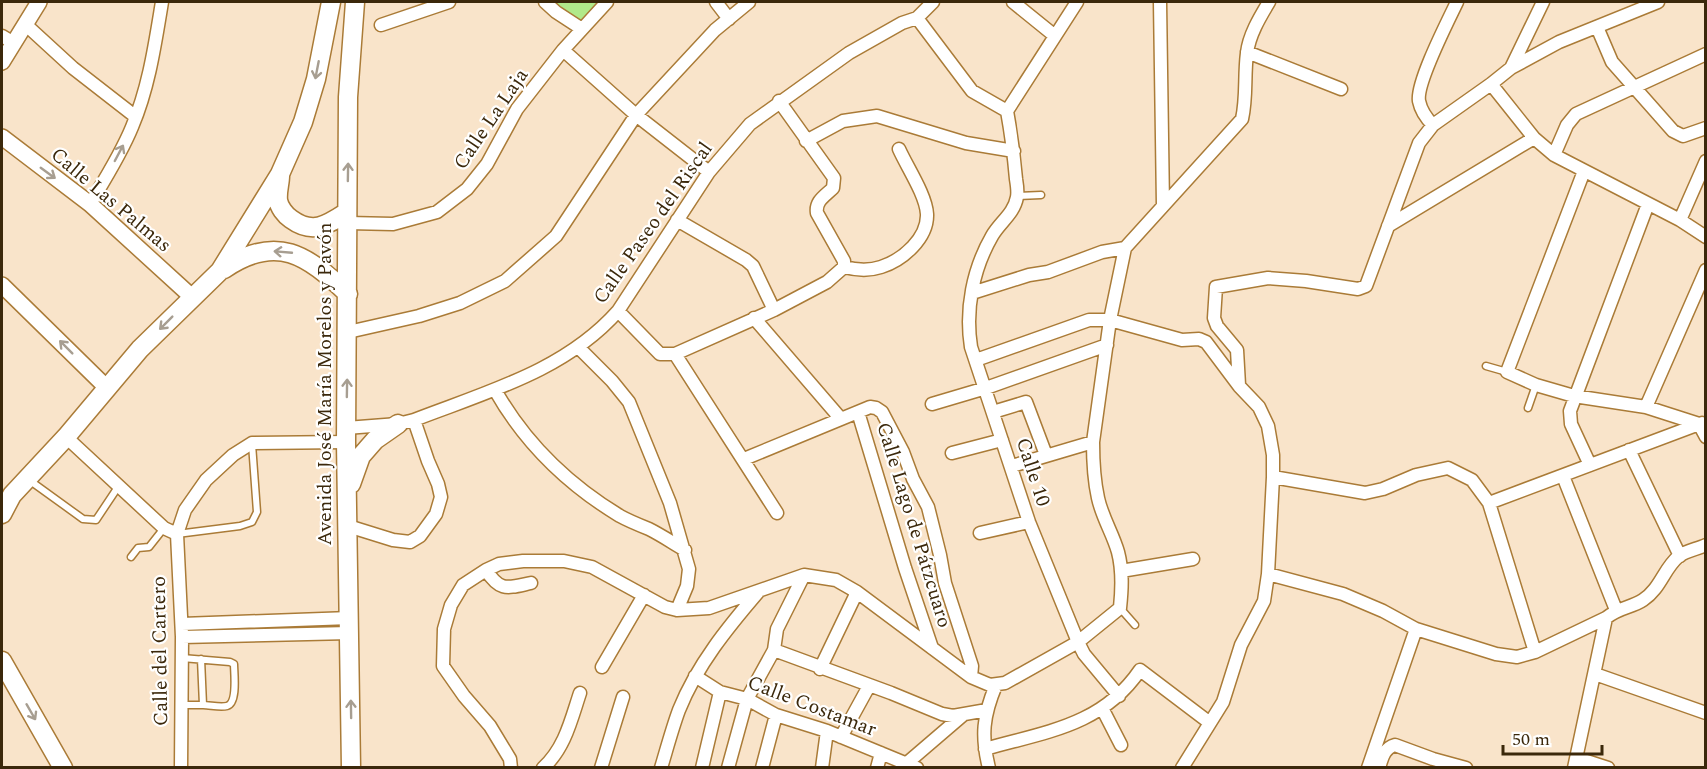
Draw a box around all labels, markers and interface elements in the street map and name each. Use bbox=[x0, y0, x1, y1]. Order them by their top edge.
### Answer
one-way arrow bbox=[311, 59, 322, 79]
street label: Calle La Laja bbox=[446, 62, 536, 176]
street label: Calle Paseo del Riscal bbox=[586, 136, 720, 310]
street label: Calle Las Palmas bbox=[44, 140, 178, 260]
one-way arrow bbox=[113, 145, 125, 162]
one-way arrow bbox=[342, 163, 354, 183]
one-way arrow bbox=[40, 166, 56, 179]
street label: Avenida José María Morelos y Pavón bbox=[310, 222, 340, 546]
one-way arrow bbox=[273, 246, 293, 257]
one-way arrow bbox=[159, 315, 174, 330]
one-way arrow bbox=[58, 340, 73, 355]
one-way arrow bbox=[341, 379, 352, 399]
street label: Calle Lago de Pátzcuaro bbox=[868, 419, 960, 631]
street label: Calle 10 bbox=[1008, 434, 1058, 510]
street label: Calle del Cartero bbox=[144, 576, 176, 726]
street label: Calle Costamar bbox=[743, 668, 881, 744]
one-way arrow bbox=[345, 700, 357, 720]
one-way arrow bbox=[25, 703, 37, 720]
scale bar bbox=[1503, 718, 1602, 756]
text: 50 m bbox=[1512, 726, 1550, 753]

